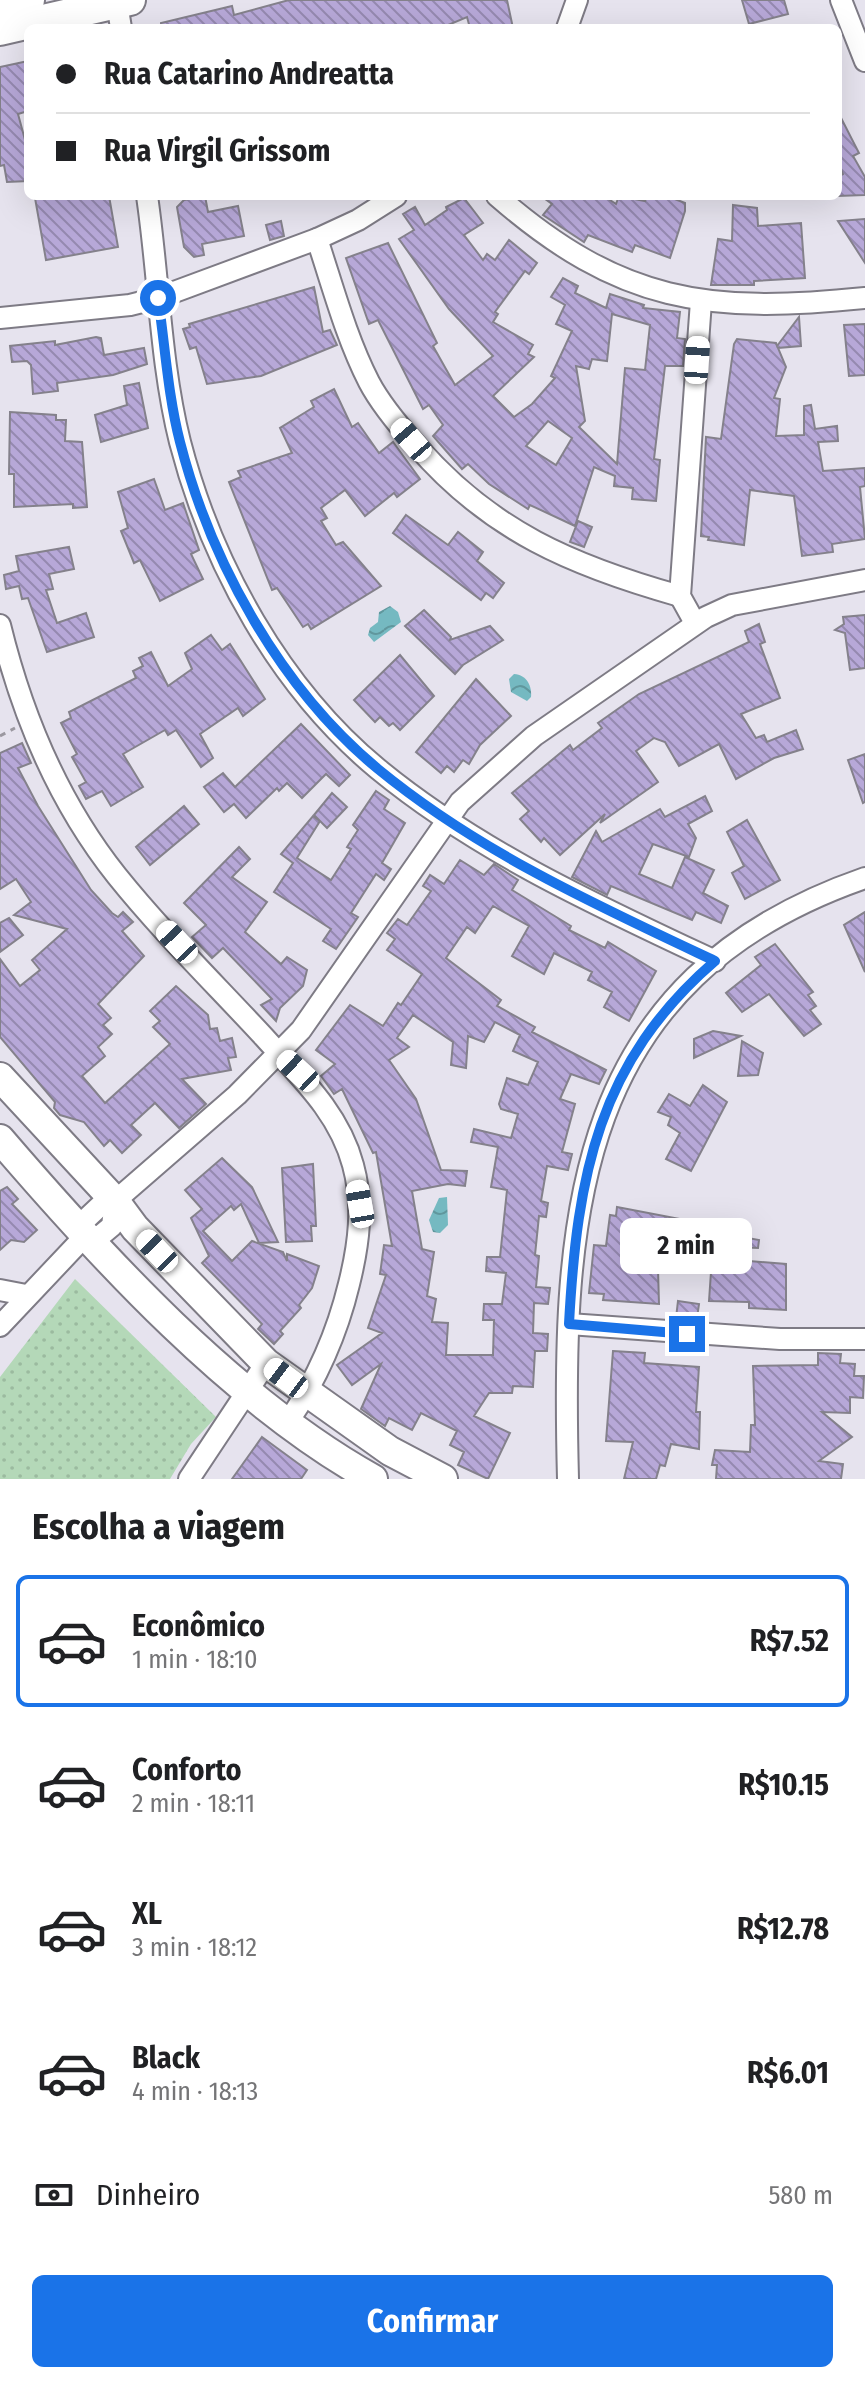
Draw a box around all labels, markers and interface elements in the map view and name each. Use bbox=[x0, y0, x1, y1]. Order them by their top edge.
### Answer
text: Rua Catarino Andreatta bbox=[104, 56, 394, 92]
text: Rua Virgil Grissom bbox=[104, 133, 330, 169]
route start bbox=[140, 280, 176, 316]
car bbox=[683, 335, 711, 385]
car bbox=[386, 414, 436, 466]
car bbox=[152, 916, 202, 968]
car bbox=[272, 1046, 324, 1096]
car bbox=[344, 1178, 376, 1230]
callout: 2 min bbox=[621, 1218, 753, 1274]
car bbox=[132, 1225, 182, 1277]
text: 2 min bbox=[657, 1230, 715, 1261]
route end bbox=[669, 1316, 705, 1352]
car bbox=[260, 1354, 312, 1402]
text: Escolha a viagem bbox=[32, 1505, 285, 1549]
icon: car bbox=[36, 1605, 108, 1677]
text: Econômico bbox=[132, 1608, 265, 1644]
text: R$7.52 bbox=[750, 1623, 829, 1659]
text: 1 min · 18:10 bbox=[132, 1644, 258, 1675]
icon: car bbox=[36, 1749, 108, 1821]
text: Conforto bbox=[132, 1752, 241, 1788]
text: R$10.15 bbox=[738, 1767, 829, 1803]
text: 2 min · 18:11 bbox=[132, 1788, 255, 1819]
icon: car bbox=[36, 1893, 108, 1965]
text: XL bbox=[132, 1896, 162, 1932]
text: R$12.78 bbox=[737, 1911, 829, 1947]
text: 3 min · 18:12 bbox=[132, 1932, 257, 1963]
icon: car bbox=[36, 2037, 108, 2109]
text: Black bbox=[132, 2040, 200, 2076]
text: R$6.01 bbox=[747, 2055, 829, 2091]
text: 4 min · 18:13 bbox=[132, 2076, 258, 2107]
icon: cash bbox=[32, 2173, 76, 2217]
text: Dinheiro bbox=[96, 2177, 200, 2213]
text: 580 m bbox=[768, 2180, 833, 2211]
button: Confirmar bbox=[32, 2275, 833, 2367]

